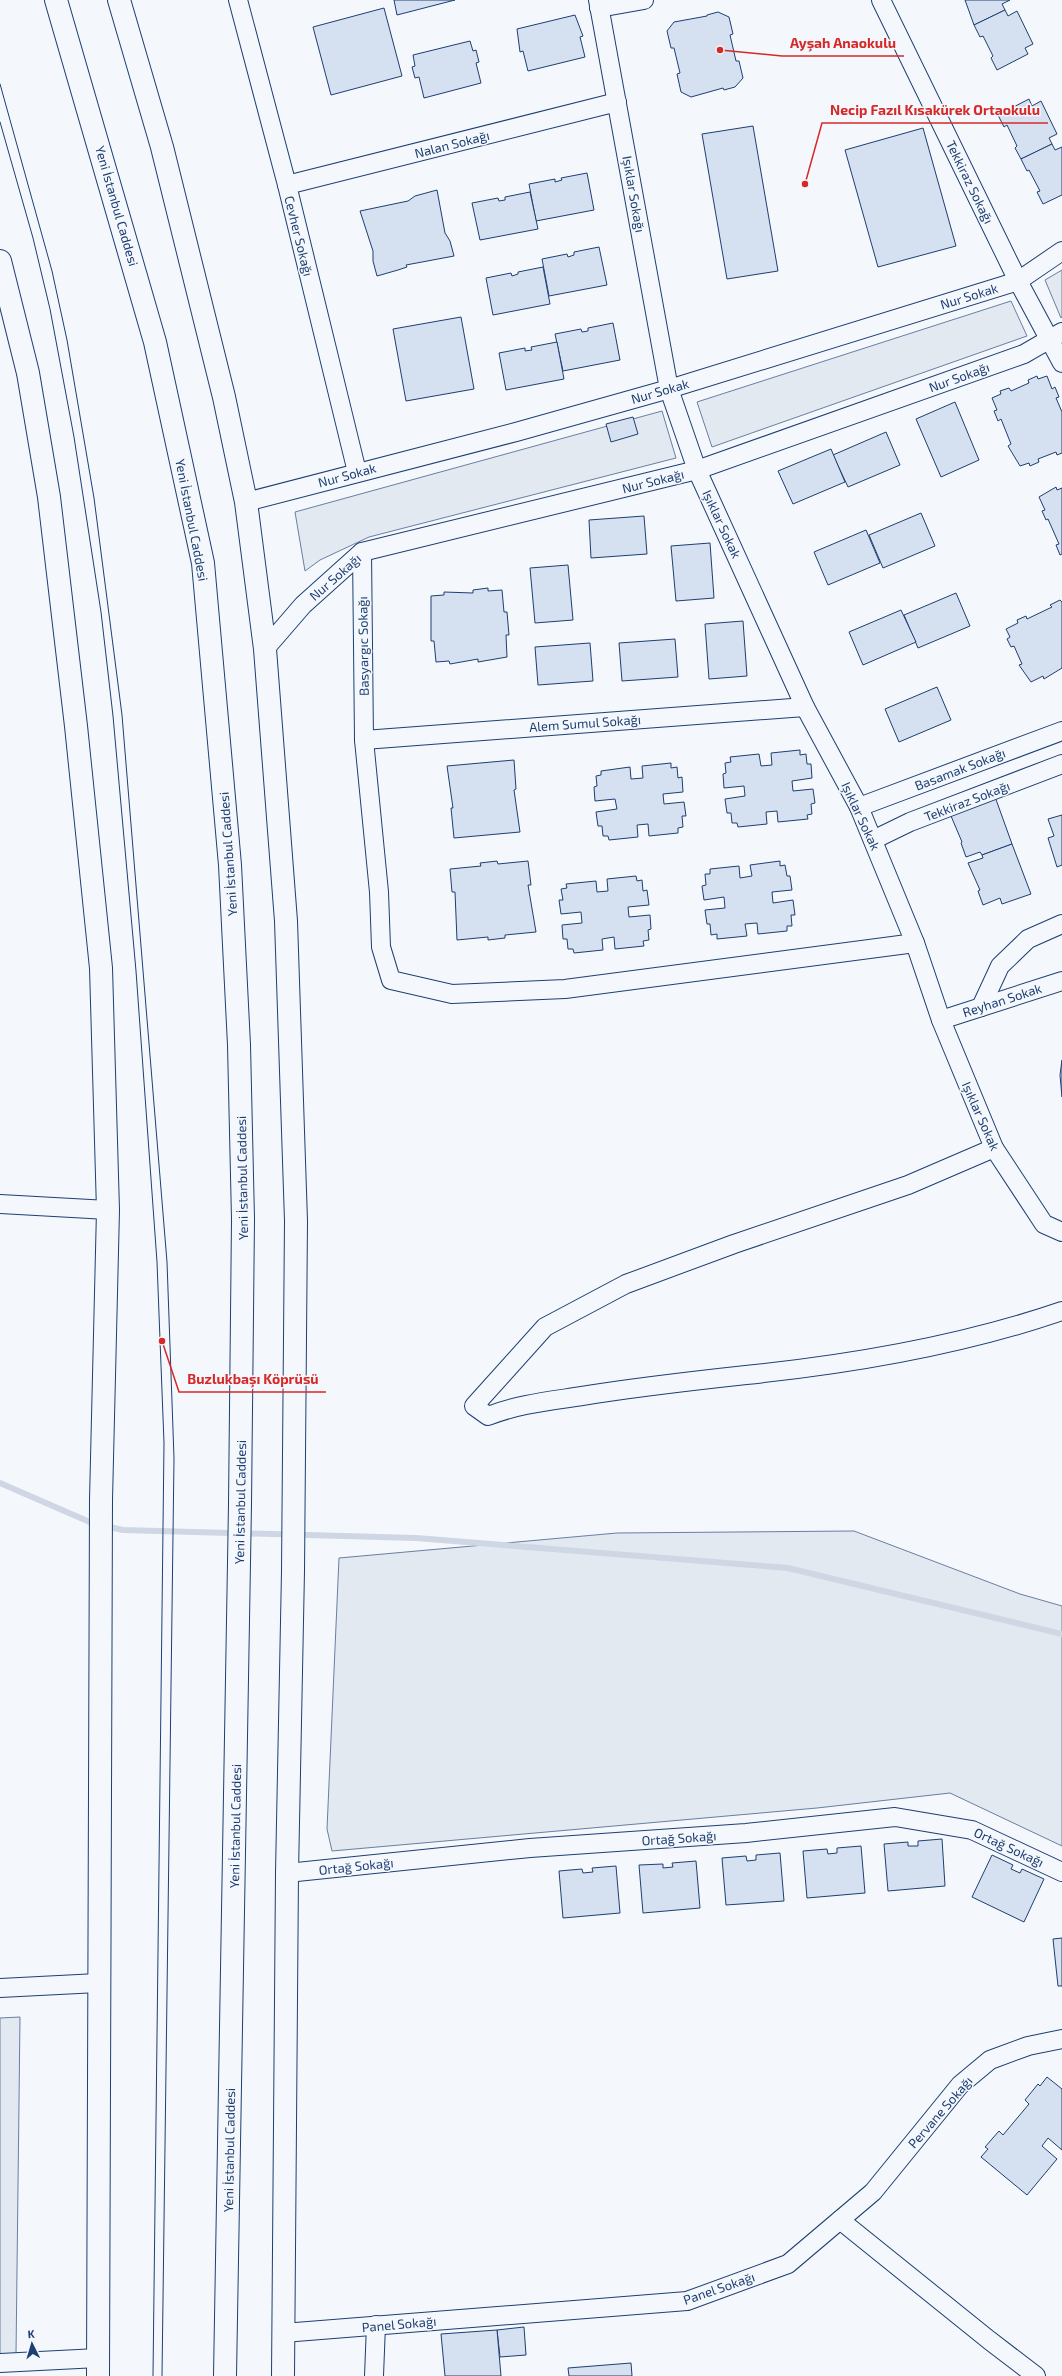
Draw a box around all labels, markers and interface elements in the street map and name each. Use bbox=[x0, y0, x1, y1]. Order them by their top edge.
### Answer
callout: Ayşah Anaokulu bbox=[782, 30, 904, 56]
text: Ayşah Anaokulu bbox=[790, 34, 896, 52]
callout: Necip Fazıl Kısakürek Ortaokulu bbox=[822, 97, 1048, 123]
text: Necip Fazıl Kısakürek Ortaokulu bbox=[830, 101, 1040, 118]
street label: Nalan Sokağı bbox=[413, 127, 491, 161]
street label: Tekkiraz Sokağı bbox=[943, 138, 997, 226]
street label: Yeni İstanbul Caddesi bbox=[92, 144, 142, 268]
street label: Işıklar Sokağı bbox=[618, 154, 649, 234]
street label: Cevher Sokağı bbox=[281, 194, 317, 278]
street label: Nur Sokak bbox=[938, 280, 1000, 312]
street label: Nur Sokağı bbox=[927, 359, 991, 395]
street label: Nur Sokak bbox=[629, 375, 691, 407]
street label: Yeni İstanbul Caddesi bbox=[172, 457, 212, 583]
street label: Nur Sokak bbox=[316, 459, 378, 490]
street label: Nur Sokağı bbox=[620, 466, 686, 496]
street label: Işıklar Sokak bbox=[698, 487, 745, 562]
street label: Nur Sokağı bbox=[306, 550, 364, 604]
street label: Basyargıc Sokağı bbox=[354, 596, 372, 696]
street label: Alem Sumul Sokağı bbox=[529, 711, 641, 735]
street label: Basamak Sokağı bbox=[912, 744, 1008, 794]
street label: Tekkiraz Sokağı bbox=[922, 777, 1012, 825]
street label: Işıklar Sokak bbox=[837, 779, 884, 854]
street label: Yeni İstanbul Caddesi bbox=[216, 791, 240, 917]
street label: Reyhan Sokak bbox=[961, 980, 1044, 1020]
street label: Işıklar Sokak bbox=[958, 1079, 1003, 1154]
street label: Yeni İstanbul Caddesi bbox=[233, 1116, 251, 1240]
callout: Buzlukbaşı Köprüsü bbox=[179, 1366, 326, 1392]
text: Buzlukbaşı Köprüsü bbox=[187, 1370, 319, 1388]
street label: Yeni İstanbul Caddesi bbox=[231, 1440, 249, 1564]
street label: Yeni İstanbul Caddesi bbox=[226, 1764, 244, 1888]
street label: Ortağ Sokağı bbox=[972, 1824, 1046, 1870]
street label: Ortağ Sokağı bbox=[641, 1827, 717, 1849]
street label: Ortağ Sokağı bbox=[318, 1854, 394, 1878]
street label: Pervane Sokağı bbox=[904, 2073, 976, 2151]
street label: Yeni İstanbul Caddesi bbox=[220, 2088, 238, 2212]
street label: Panel Sokağı bbox=[681, 2268, 757, 2308]
street label: Panel Sokağı bbox=[361, 2313, 437, 2335]
north arrow bbox=[12, 2324, 52, 2364]
text: K bbox=[27, 2327, 35, 2340]

